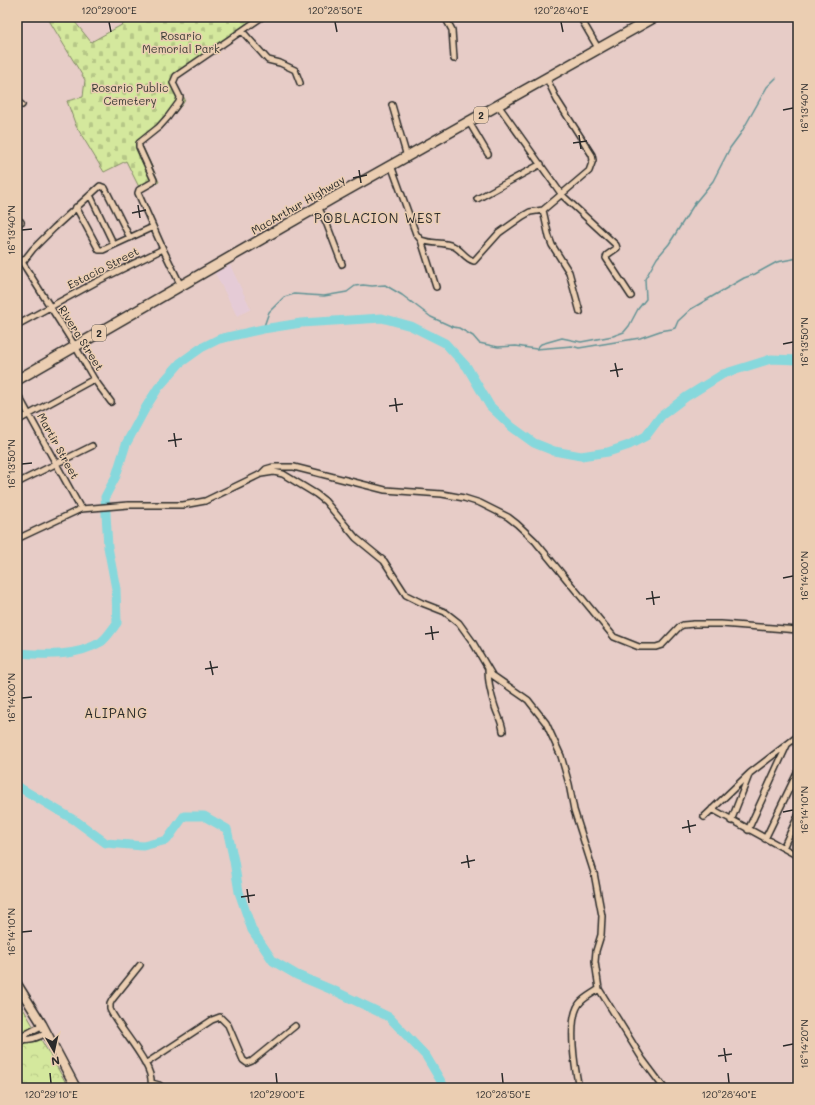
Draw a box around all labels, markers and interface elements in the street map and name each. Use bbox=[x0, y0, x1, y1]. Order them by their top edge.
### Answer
text: 120°29'00"E bbox=[81, 3, 137, 17]
text: 120°28'50"E bbox=[307, 3, 363, 17]
text: 120°28'40"E bbox=[533, 3, 589, 17]
park label: Rosario Memorial Park bbox=[142, 28, 220, 56]
park label: Rosario Public Cemetery bbox=[91, 80, 169, 108]
text: 16°13'40"N bbox=[797, 83, 811, 133]
road number: 2 bbox=[474, 107, 488, 123]
street label: MacArthur Highway bbox=[248, 171, 348, 238]
text: 16°13'40"N bbox=[4, 205, 18, 255]
district label: POBLACION WEST bbox=[314, 209, 442, 226]
street label: Estacio Street bbox=[65, 243, 141, 292]
street label: Rivera Street bbox=[55, 302, 107, 373]
text: 16°13'50"N bbox=[797, 317, 811, 367]
road number: 2 bbox=[92, 325, 106, 341]
street label: Martir Street bbox=[34, 410, 83, 482]
text: 16°13'50"N bbox=[4, 439, 18, 489]
text: 16°14'00"N bbox=[797, 551, 811, 601]
text: 16°14'00"N bbox=[4, 673, 18, 723]
district label: ALIPANG bbox=[84, 704, 148, 721]
text: 16°14'10"N bbox=[797, 786, 811, 834]
text: 16°14'10"N bbox=[4, 908, 18, 956]
text: 16°14'20"N bbox=[797, 1019, 811, 1069]
north arrow bbox=[34, 1031, 74, 1071]
text: N bbox=[50, 1053, 61, 1069]
text: 120°29'10"E bbox=[24, 1087, 78, 1101]
text: 120°29'00"E bbox=[249, 1087, 305, 1101]
text: 120°28'50"E bbox=[475, 1087, 531, 1101]
text: 120°28'40"E bbox=[701, 1087, 757, 1101]

